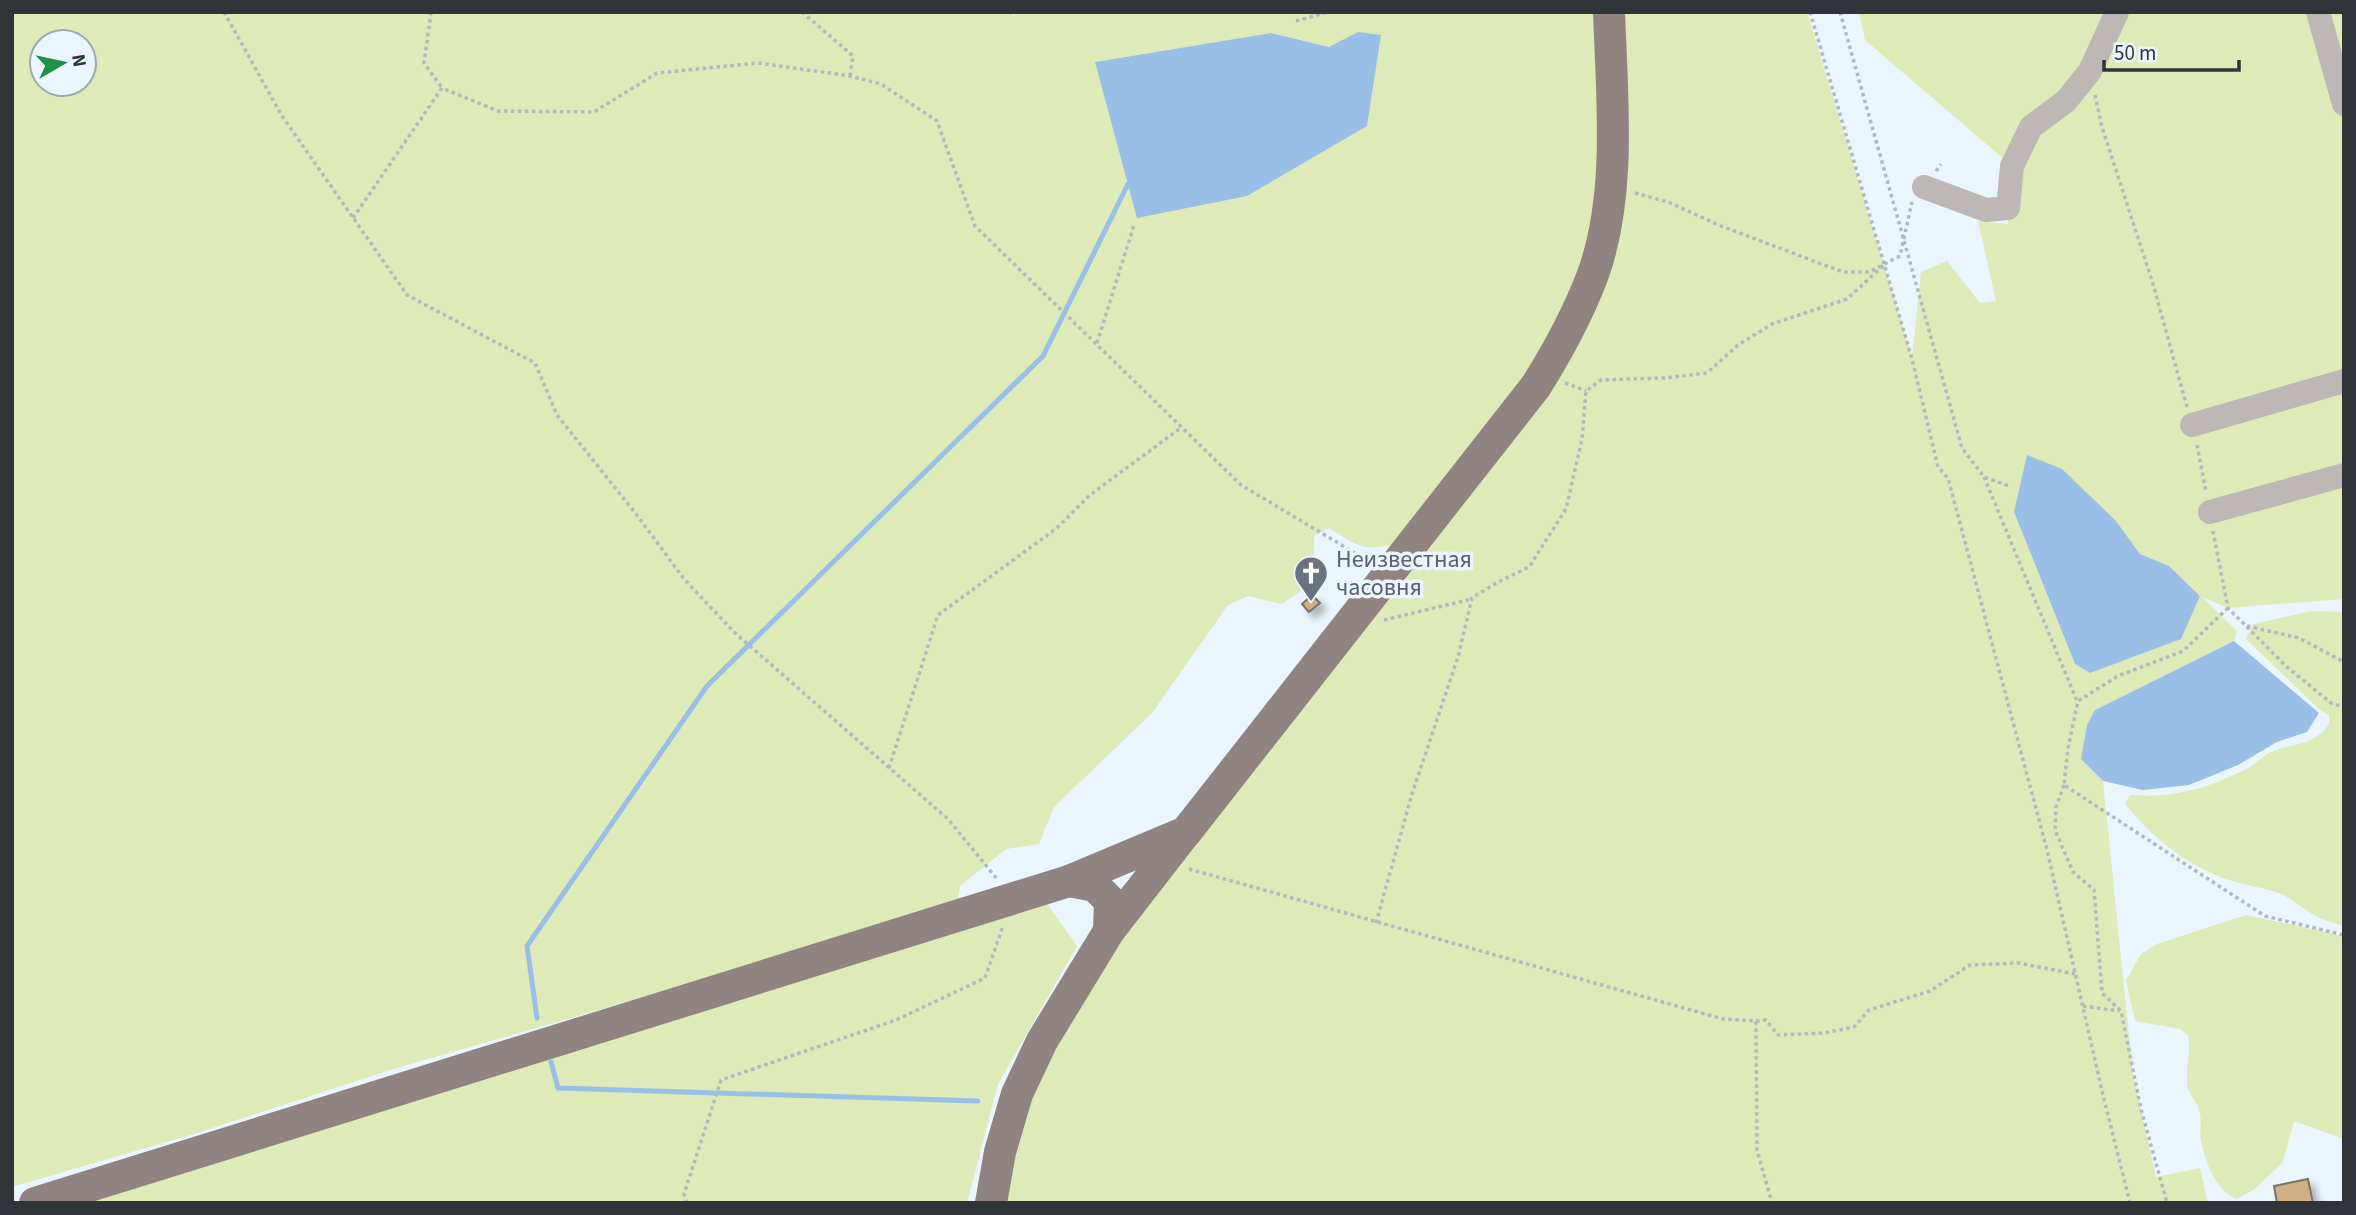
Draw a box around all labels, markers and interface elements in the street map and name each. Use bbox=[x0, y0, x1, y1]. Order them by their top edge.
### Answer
north arrow bbox=[28, 28, 98, 98]
scale bar bbox=[2104, 28, 2239, 72]
text: 50 m bbox=[2114, 38, 2156, 68]
text: N bbox=[64, 52, 93, 69]
place label: Неизвестная часовня bbox=[1336, 542, 1472, 605]
church icon: Неизвестная часовня bbox=[1292, 554, 1330, 603]

